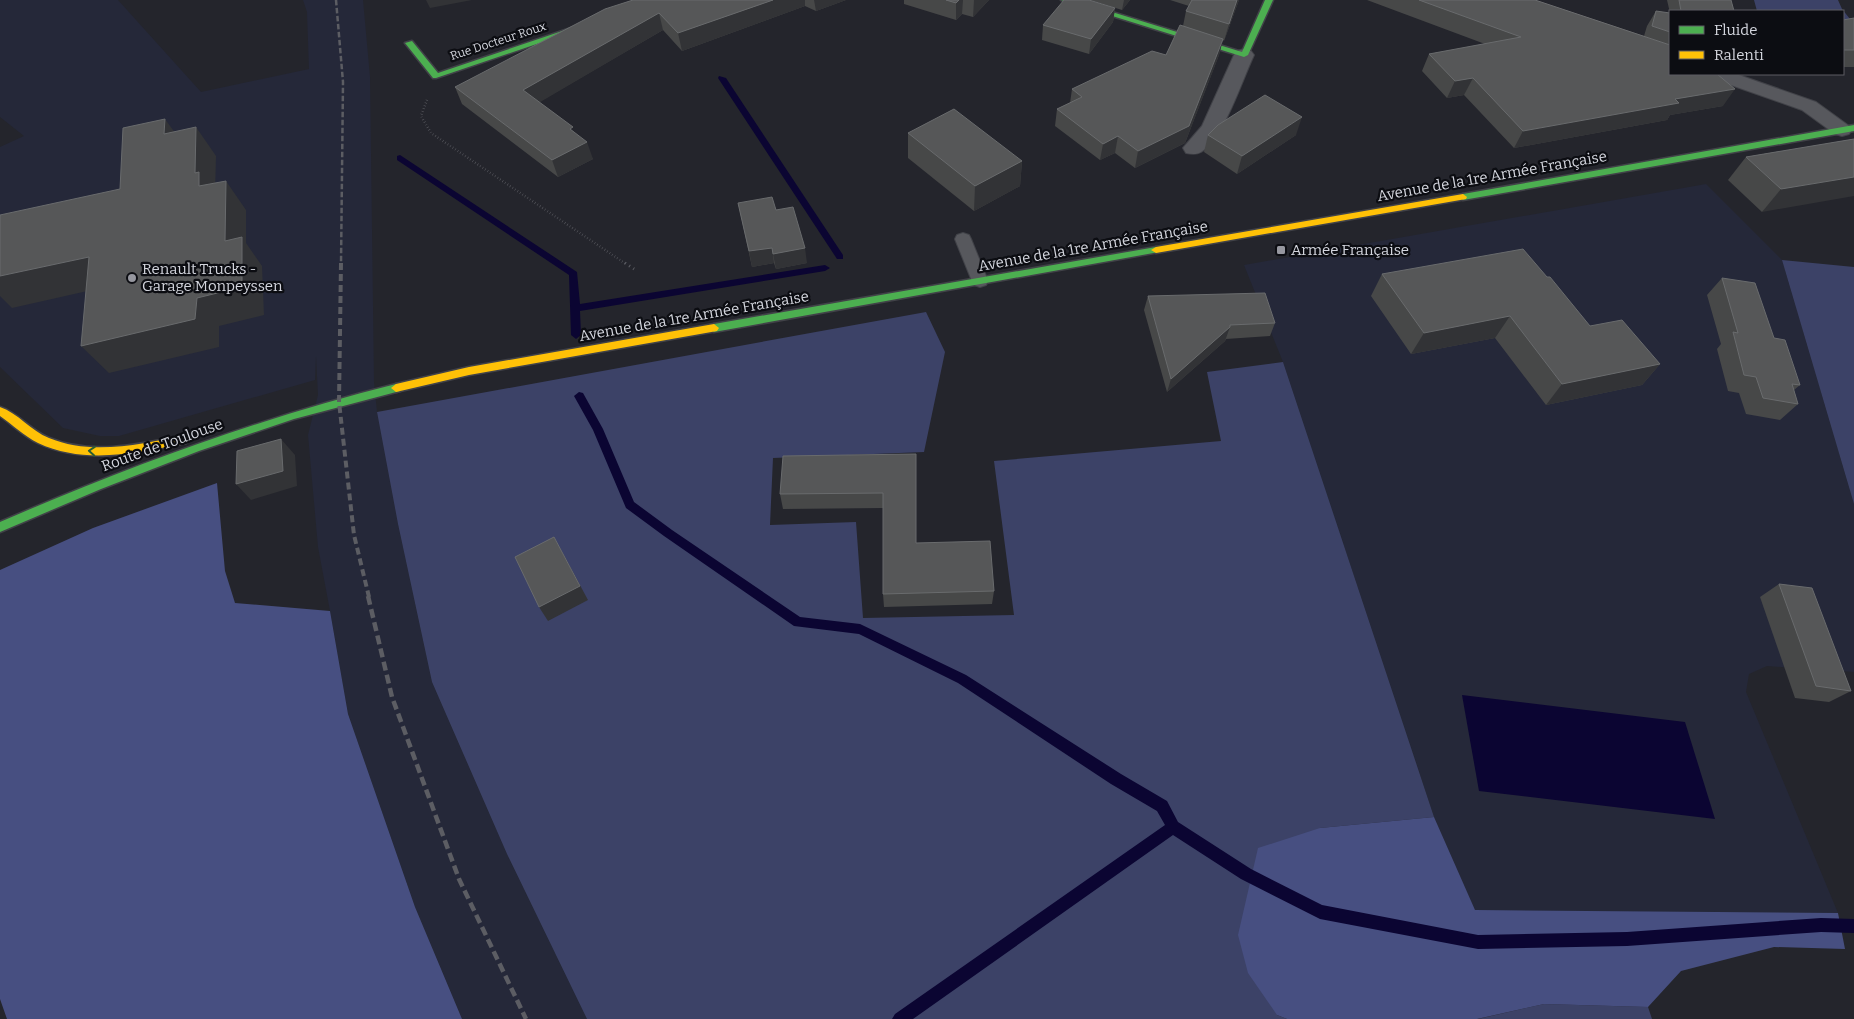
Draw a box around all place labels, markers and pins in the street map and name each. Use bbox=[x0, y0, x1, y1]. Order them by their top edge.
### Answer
place label: Armée Française bbox=[1291, 241, 1409, 259]
marker: Armée Française bbox=[1275, 244, 1287, 256]
place label: Renault Trucks - Garage Monpeyssen bbox=[142, 260, 283, 295]
marker: Renault Trucks - Garage Monpeyssen bbox=[126, 272, 138, 284]

